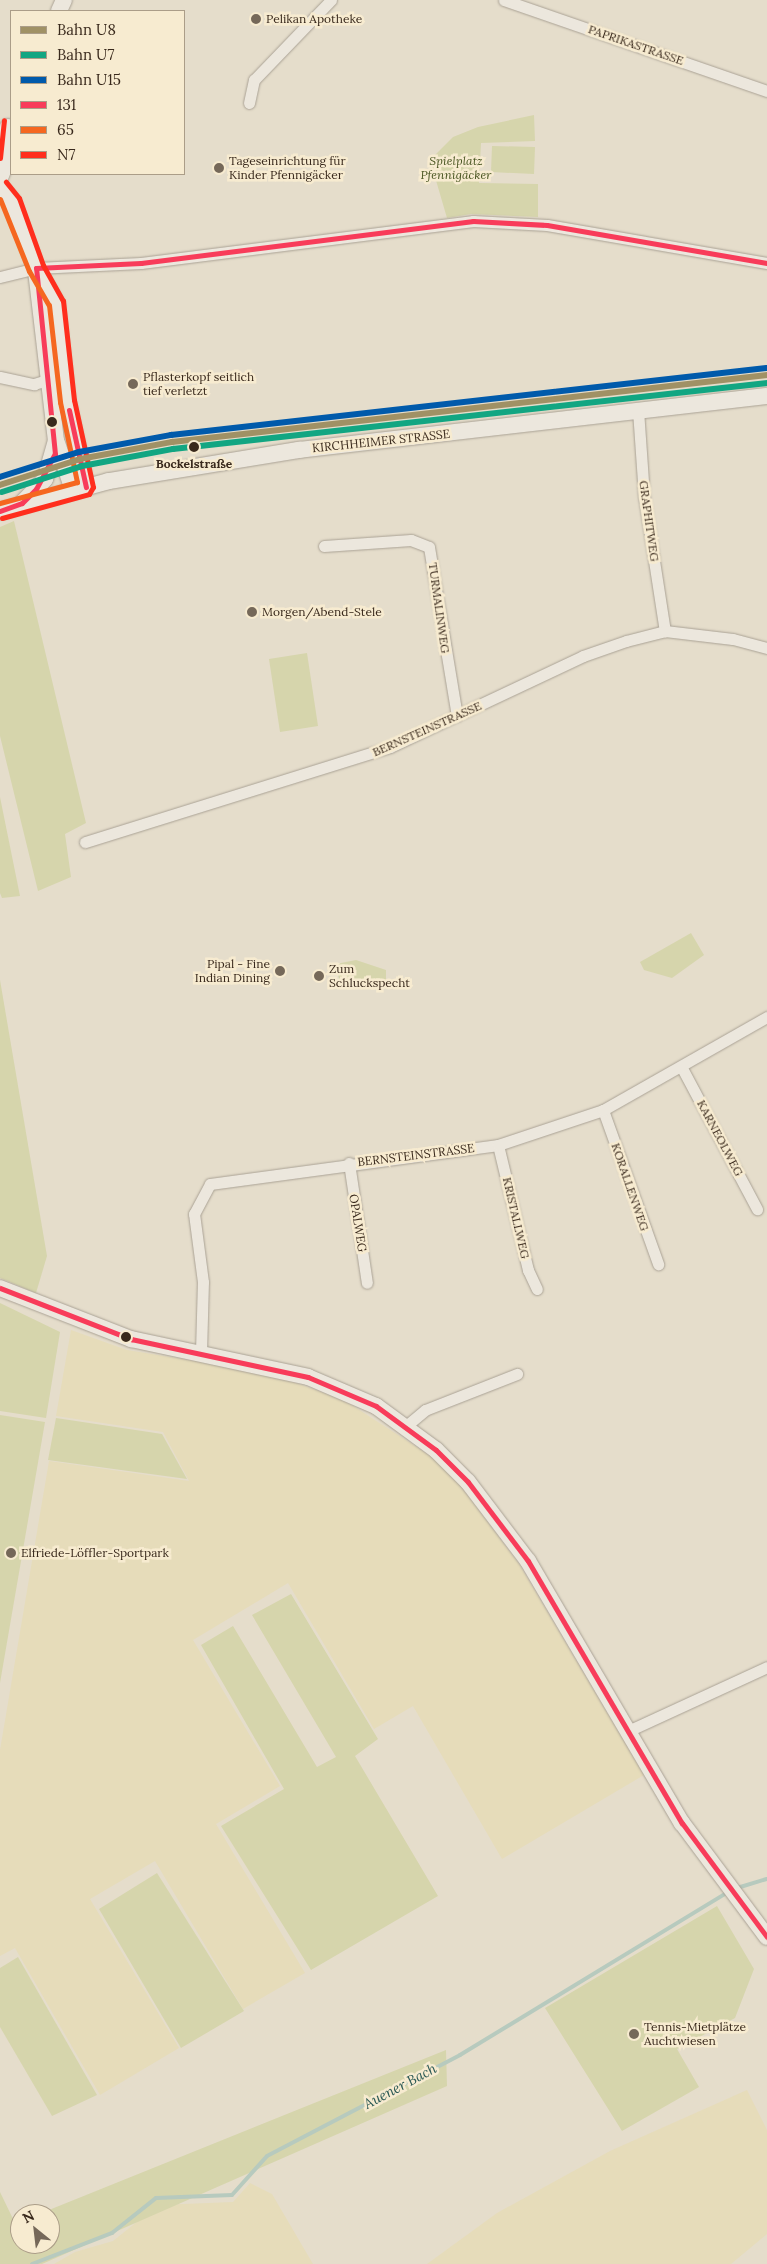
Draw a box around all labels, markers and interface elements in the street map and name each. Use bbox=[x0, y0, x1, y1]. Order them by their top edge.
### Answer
legend bbox=[10, 10, 185, 175]
place label: Pelikan Apotheke bbox=[266, 12, 362, 26]
marker: Pelikan Apotheke bbox=[250, 13, 262, 25]
text: Bahn U8 bbox=[57, 20, 116, 39]
street label: PAPRIKASTRASSE bbox=[586, 22, 686, 68]
text: Bahn U7 bbox=[57, 45, 114, 64]
text: Bahn U15 bbox=[57, 70, 121, 89]
text: 131 bbox=[57, 95, 76, 114]
text: 65 bbox=[57, 120, 74, 139]
text: N7 bbox=[57, 145, 75, 164]
place label: Tageseinrichtung für Kinder Pfennigäcker bbox=[229, 154, 346, 182]
park label: Spielplatz Pfennigäcker bbox=[420, 154, 492, 182]
marker: Tageseinrichtung für Kinder Pfennigäcker bbox=[213, 162, 225, 174]
place label: Pflasterkopf seitlich tief verletzt bbox=[143, 370, 254, 398]
marker: Pflasterkopf seitlich tief verletzt bbox=[127, 378, 139, 390]
unlabelled marker bbox=[47, 417, 57, 427]
street label: KIRCHHEIMER STRASSE bbox=[311, 427, 451, 455]
marker: Bockelstraße bbox=[186, 439, 202, 455]
place label: Bockelstraße bbox=[156, 457, 232, 471]
street label: GRAPHITWEG bbox=[636, 480, 662, 562]
street label: TURMALINWEG bbox=[426, 562, 452, 654]
place label: Morgen/Abend-Stele bbox=[262, 605, 382, 619]
marker: Morgen/Abend-Stele bbox=[246, 606, 258, 618]
street label: BERNSTEINSTRASSE bbox=[370, 698, 484, 760]
place label: Pipal - Fine Indian Dining bbox=[195, 957, 270, 985]
place label: Zum Schluckspecht bbox=[329, 962, 410, 990]
marker: Pipal - Fine Indian Dining bbox=[274, 965, 286, 977]
marker: Zum Schluckspecht bbox=[313, 970, 325, 982]
street label: KARNEOLWEG bbox=[694, 1098, 746, 1178]
street label: BERNSTEINSTRASSE bbox=[357, 1141, 475, 1169]
street label: KORALLENWEG bbox=[608, 1141, 652, 1233]
street label: KRISTALLWEG bbox=[500, 1176, 532, 1260]
street label: OPALWEG bbox=[346, 1193, 370, 1253]
unlabelled marker bbox=[121, 1332, 131, 1342]
place label: Elfriede-Löffler-Sportpark bbox=[21, 1546, 169, 1560]
marker: Elfriede-Löffler-Sportpark bbox=[5, 1547, 17, 1559]
place label: Tennis-Mietplätze Auchtwiesen bbox=[644, 2020, 746, 2048]
marker: Tennis-Mietplätze Auchtwiesen bbox=[628, 2028, 640, 2040]
water label: Auener Bach bbox=[361, 2060, 439, 2112]
north arrow bbox=[10, 2204, 60, 2254]
text: N bbox=[19, 2206, 37, 2227]

